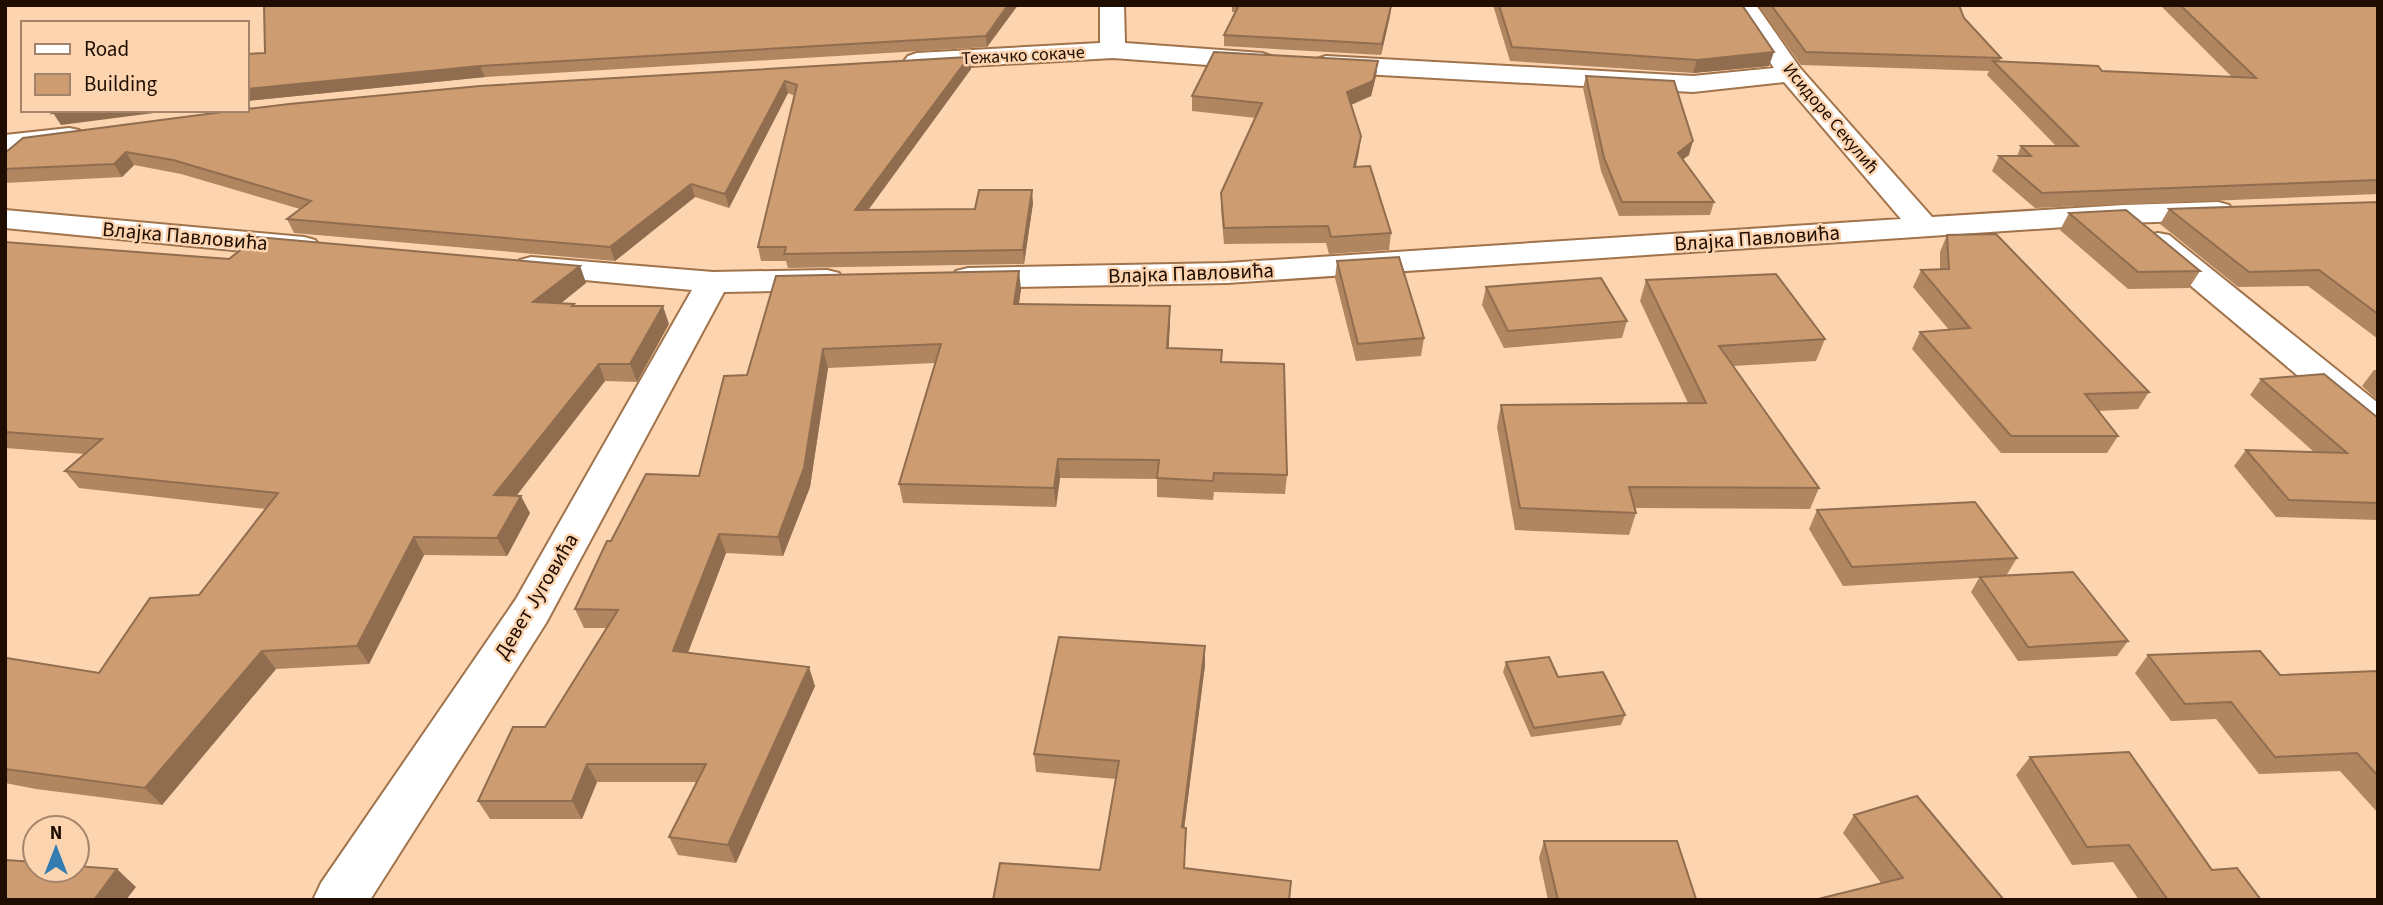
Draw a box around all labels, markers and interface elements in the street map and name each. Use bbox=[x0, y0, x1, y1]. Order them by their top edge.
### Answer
legend bbox=[21, 21, 248, 112]
text: Road bbox=[84, 34, 129, 64]
street label: Тежачко сокаче bbox=[961, 40, 1085, 71]
street label: Исидоре Секулић bbox=[1777, 58, 1884, 179]
text: Building bbox=[84, 69, 158, 99]
street label: Влајка Павловића bbox=[101, 214, 269, 258]
street label: Влајка Павловића bbox=[1673, 217, 1841, 259]
street label: Влајка Павловића bbox=[1108, 255, 1274, 291]
street label: Девет Југовића bbox=[487, 527, 585, 665]
north arrow bbox=[21, 814, 91, 884]
text: N bbox=[50, 820, 62, 847]

